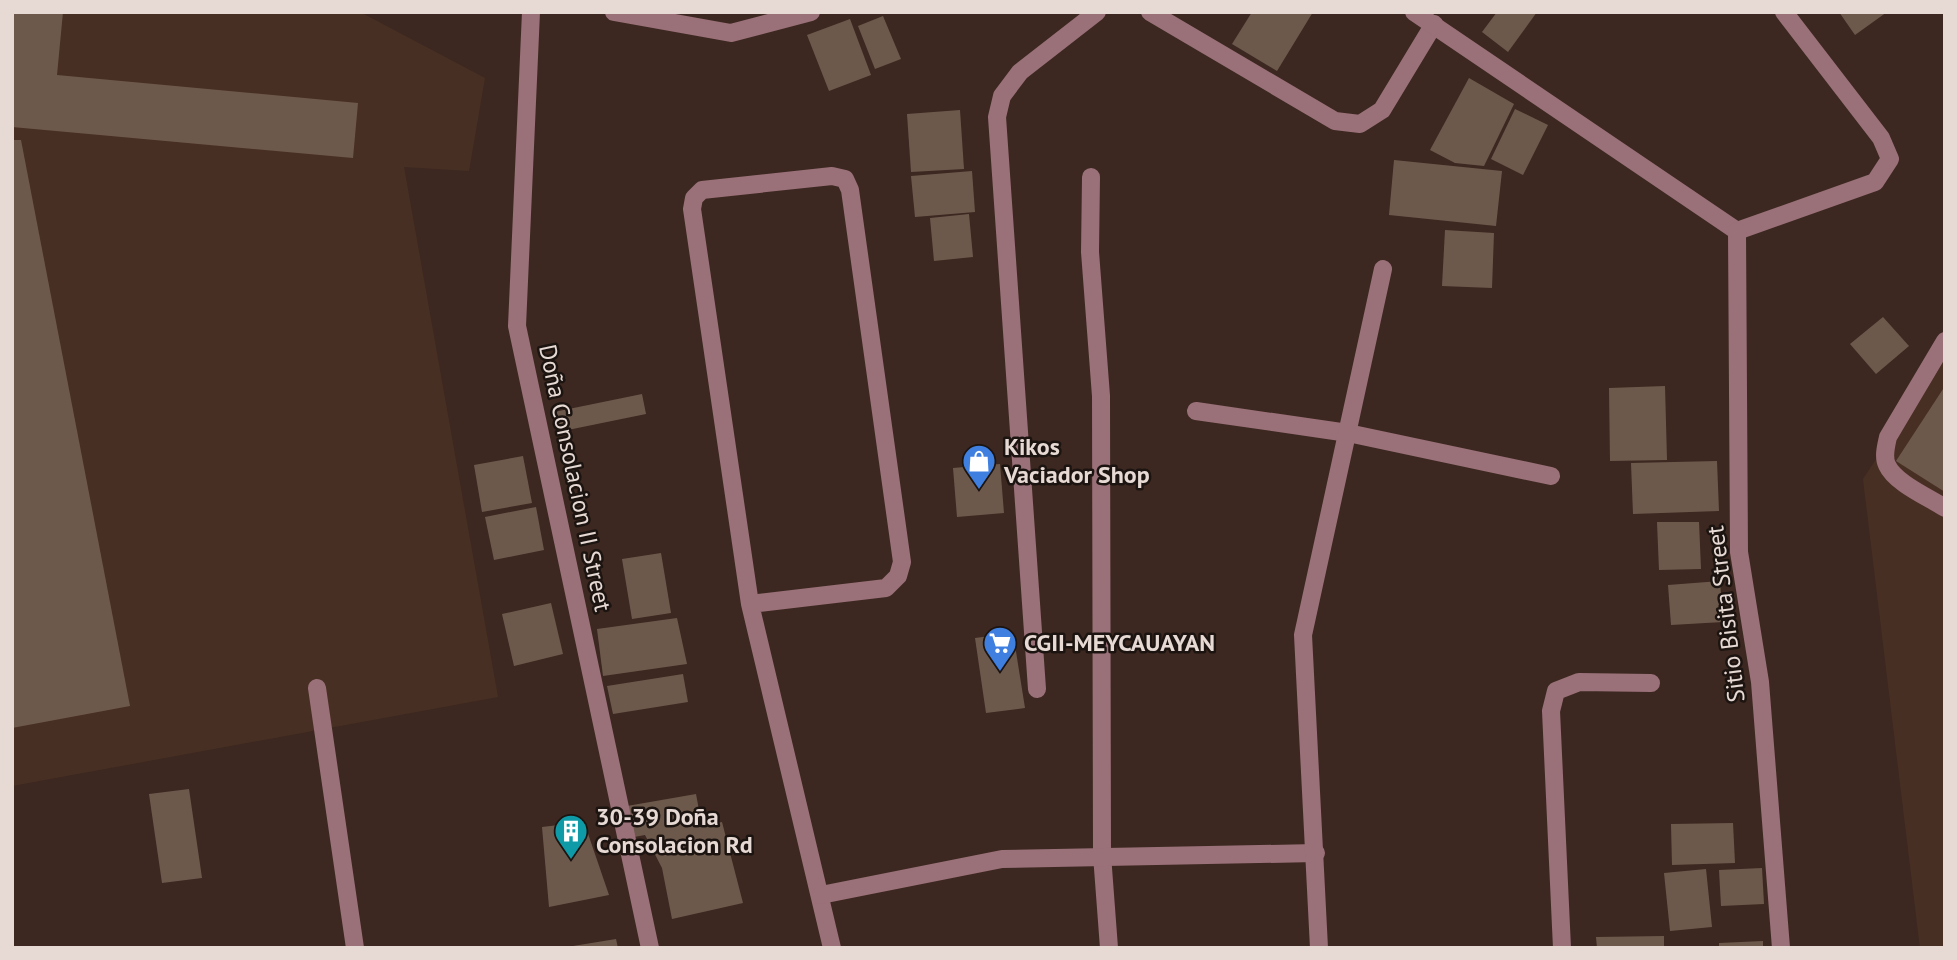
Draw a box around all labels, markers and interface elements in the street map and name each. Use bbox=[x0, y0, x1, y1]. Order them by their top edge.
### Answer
street label: Doña Consolacion II Street bbox=[532, 342, 619, 614]
place label: Kikos Vaciador Shop bbox=[1003, 431, 1150, 490]
shop icon: Kikos Vaciador Shop bbox=[960, 442, 998, 491]
street label: Sitio Bisita Street bbox=[1699, 524, 1752, 704]
supermarket icon: CGII-MEYCAUAYAN bbox=[981, 624, 1019, 673]
place label: CGII-MEYCAUAYAN bbox=[1024, 627, 1215, 658]
place label: 30-39 Doña Consolacion Rd bbox=[596, 801, 753, 860]
building icon: 30-39 Doña Consolacion Rd bbox=[552, 812, 590, 861]

